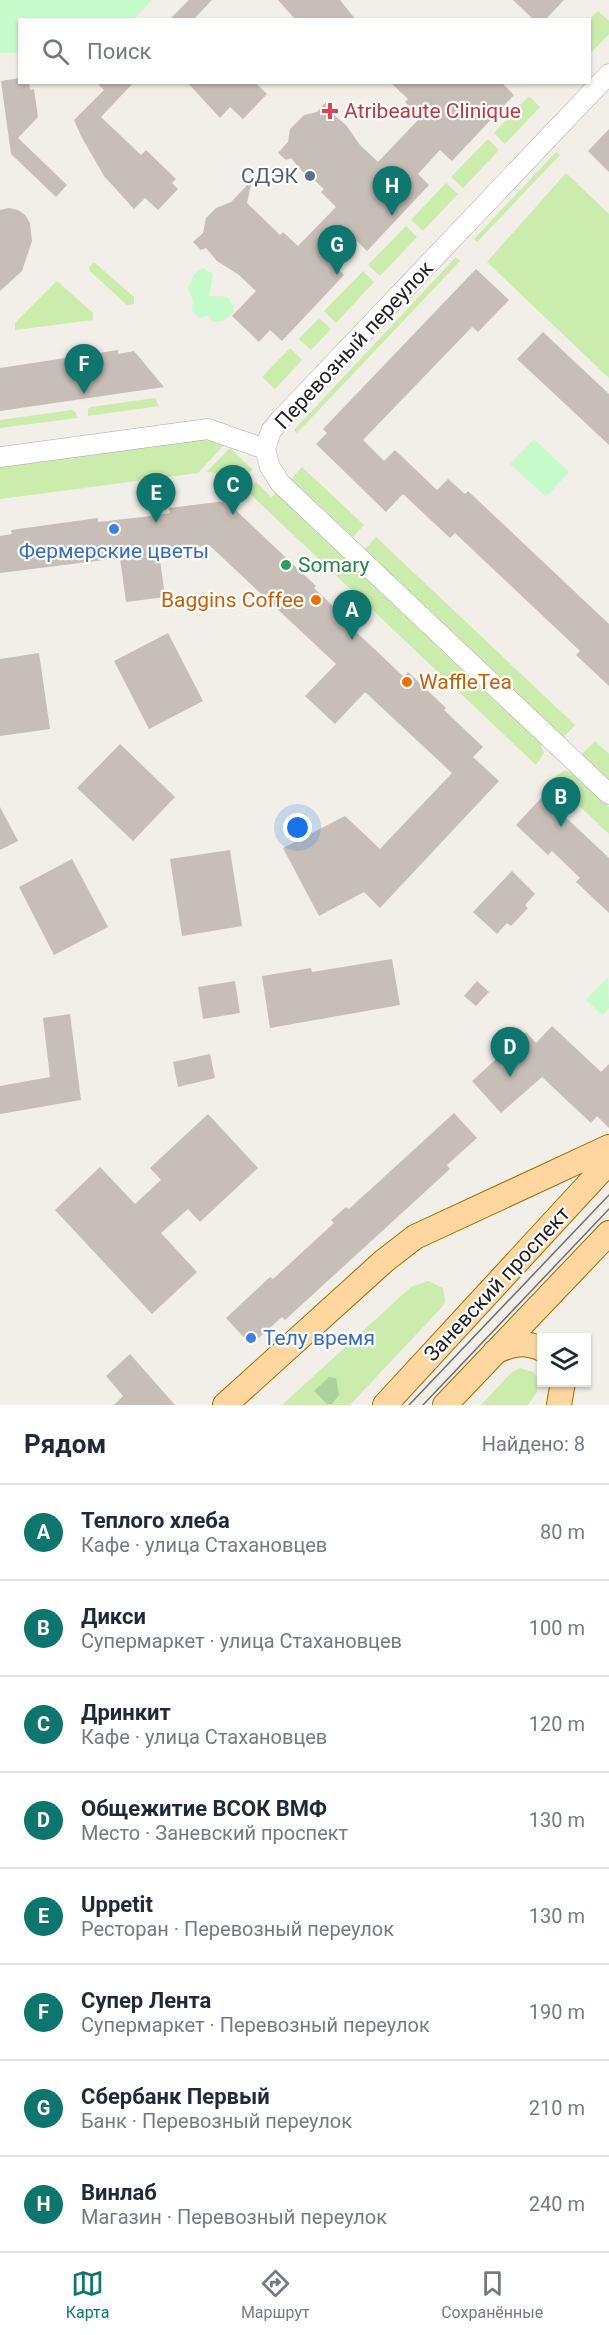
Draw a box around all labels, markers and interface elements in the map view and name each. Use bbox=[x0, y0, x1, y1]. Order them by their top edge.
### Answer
search box bbox=[18, 18, 591, 84]
icon: search bbox=[39, 35, 72, 68]
text: Поиск bbox=[87, 39, 151, 64]
place label: Atribeaute Clinique bbox=[344, 99, 521, 123]
marker: Atribeaute Clinique bbox=[321, 102, 339, 120]
place label: СДЭК bbox=[241, 164, 298, 188]
pin: H bbox=[372, 166, 412, 216]
marker: СДЭК bbox=[303, 169, 317, 183]
pin: G bbox=[318, 226, 356, 275]
street label: Перевозный переулок bbox=[270, 256, 438, 434]
pin: F bbox=[64, 344, 104, 394]
pin: C bbox=[214, 466, 252, 515]
pin: E bbox=[136, 474, 176, 523]
marker: Фермерские цветы bbox=[107, 522, 121, 536]
place label: Фермерские цветы bbox=[19, 539, 209, 563]
place label: Somary bbox=[298, 553, 370, 577]
marker: Somary bbox=[279, 558, 293, 572]
place label: Baggins Coffee bbox=[161, 588, 304, 612]
pin: A bbox=[332, 590, 372, 640]
marker: Baggins Coffee bbox=[309, 593, 323, 607]
place label: WaffleTea bbox=[419, 670, 512, 694]
marker: WaffleTea bbox=[400, 675, 414, 689]
pin: B bbox=[542, 778, 580, 827]
your location bbox=[283, 813, 312, 842]
pin: D bbox=[490, 1028, 530, 1077]
street label: Заневский проспект bbox=[419, 1202, 575, 1366]
place label: Телу время bbox=[263, 1326, 375, 1350]
marker: Телу время bbox=[244, 1331, 258, 1345]
map controls bbox=[537, 1333, 591, 1387]
button: layers bbox=[537, 1333, 591, 1387]
text: Рядом bbox=[24, 1429, 106, 1459]
text: Найдено: 8 bbox=[482, 1432, 585, 1456]
text: Теплого хлеба bbox=[81, 1508, 230, 1533]
text: A bbox=[37, 1520, 50, 1544]
text: 80 m bbox=[540, 1520, 585, 1544]
text: Кафе · улица Стахановцев bbox=[81, 1533, 327, 1557]
text: Дикси bbox=[81, 1604, 146, 1629]
text: B bbox=[37, 1616, 50, 1640]
text: 100 m bbox=[529, 1616, 585, 1640]
text: Супермаркет · улица Стахановцев bbox=[81, 1629, 402, 1653]
text: Дринкит bbox=[81, 1700, 171, 1725]
text: C bbox=[37, 1712, 50, 1736]
text: 120 m bbox=[529, 1712, 585, 1736]
text: Кафе · улица Стахановцев bbox=[81, 1725, 327, 1749]
text: Общежитие ВСОК ВМФ bbox=[81, 1796, 327, 1821]
text: D bbox=[37, 1808, 50, 1832]
text: 130 m bbox=[529, 1808, 585, 1832]
text: Место · Заневский проспект bbox=[81, 1821, 348, 1845]
text: Uppetit bbox=[81, 1892, 153, 1917]
text: E bbox=[38, 1904, 49, 1928]
text: 130 m bbox=[529, 1904, 585, 1928]
text: Ресторан · Перевозный переулок bbox=[81, 1917, 394, 1941]
text: Супер Лента bbox=[81, 1988, 211, 2013]
text: F bbox=[38, 2000, 49, 2024]
text: 190 m bbox=[529, 2000, 585, 2024]
text: Супермаркет · Перевозный переулок bbox=[81, 2013, 430, 2037]
text: Сбербанк Первый bbox=[81, 2084, 270, 2109]
text: G bbox=[37, 2096, 50, 2120]
text: 210 m bbox=[529, 2096, 585, 2120]
text: Банк · Перевозный переулок bbox=[81, 2109, 352, 2133]
text: Винлаб bbox=[81, 2180, 157, 2205]
text: H bbox=[36, 2192, 51, 2216]
text: 240 m bbox=[529, 2192, 585, 2216]
text: Магазин · Перевозный переулок bbox=[81, 2205, 387, 2229]
tab: Карта bbox=[66, 2267, 109, 2322]
tab: Маршрут bbox=[241, 2267, 310, 2322]
tab: Сохранённые bbox=[441, 2267, 543, 2322]

